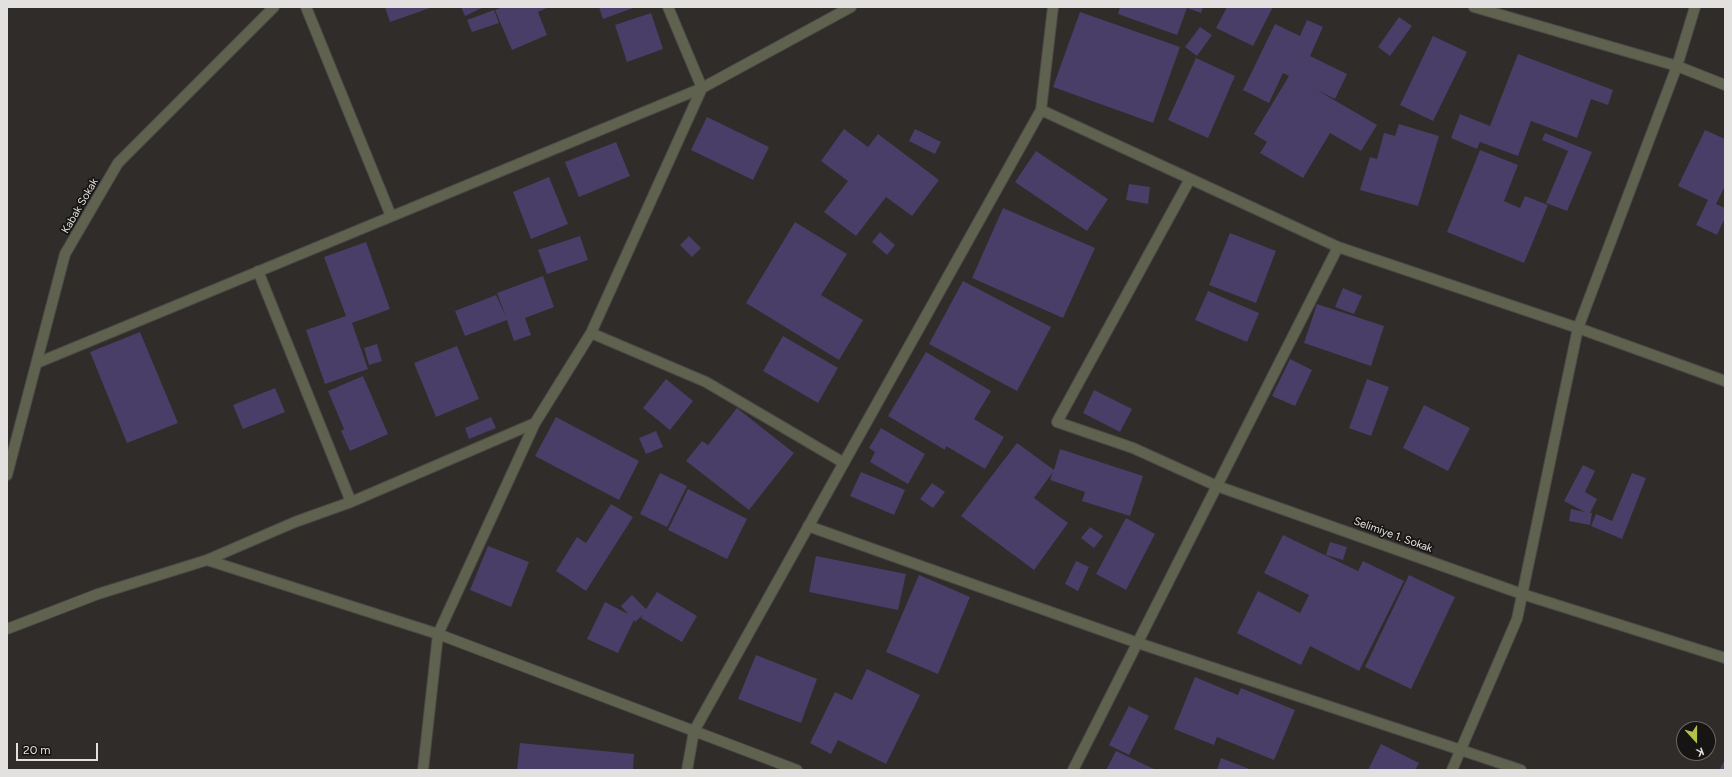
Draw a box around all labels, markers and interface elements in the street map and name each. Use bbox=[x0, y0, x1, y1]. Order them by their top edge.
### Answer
street label: Kabak Sokak bbox=[59, 176, 101, 236]
street label: Selimiye 1. Sokak bbox=[1352, 515, 1434, 555]
north arrow bbox=[1676, 721, 1716, 761]
scale bar bbox=[18, 735, 100, 761]
text: 20 m bbox=[23, 743, 51, 757]
text: K bbox=[1694, 744, 1706, 759]

